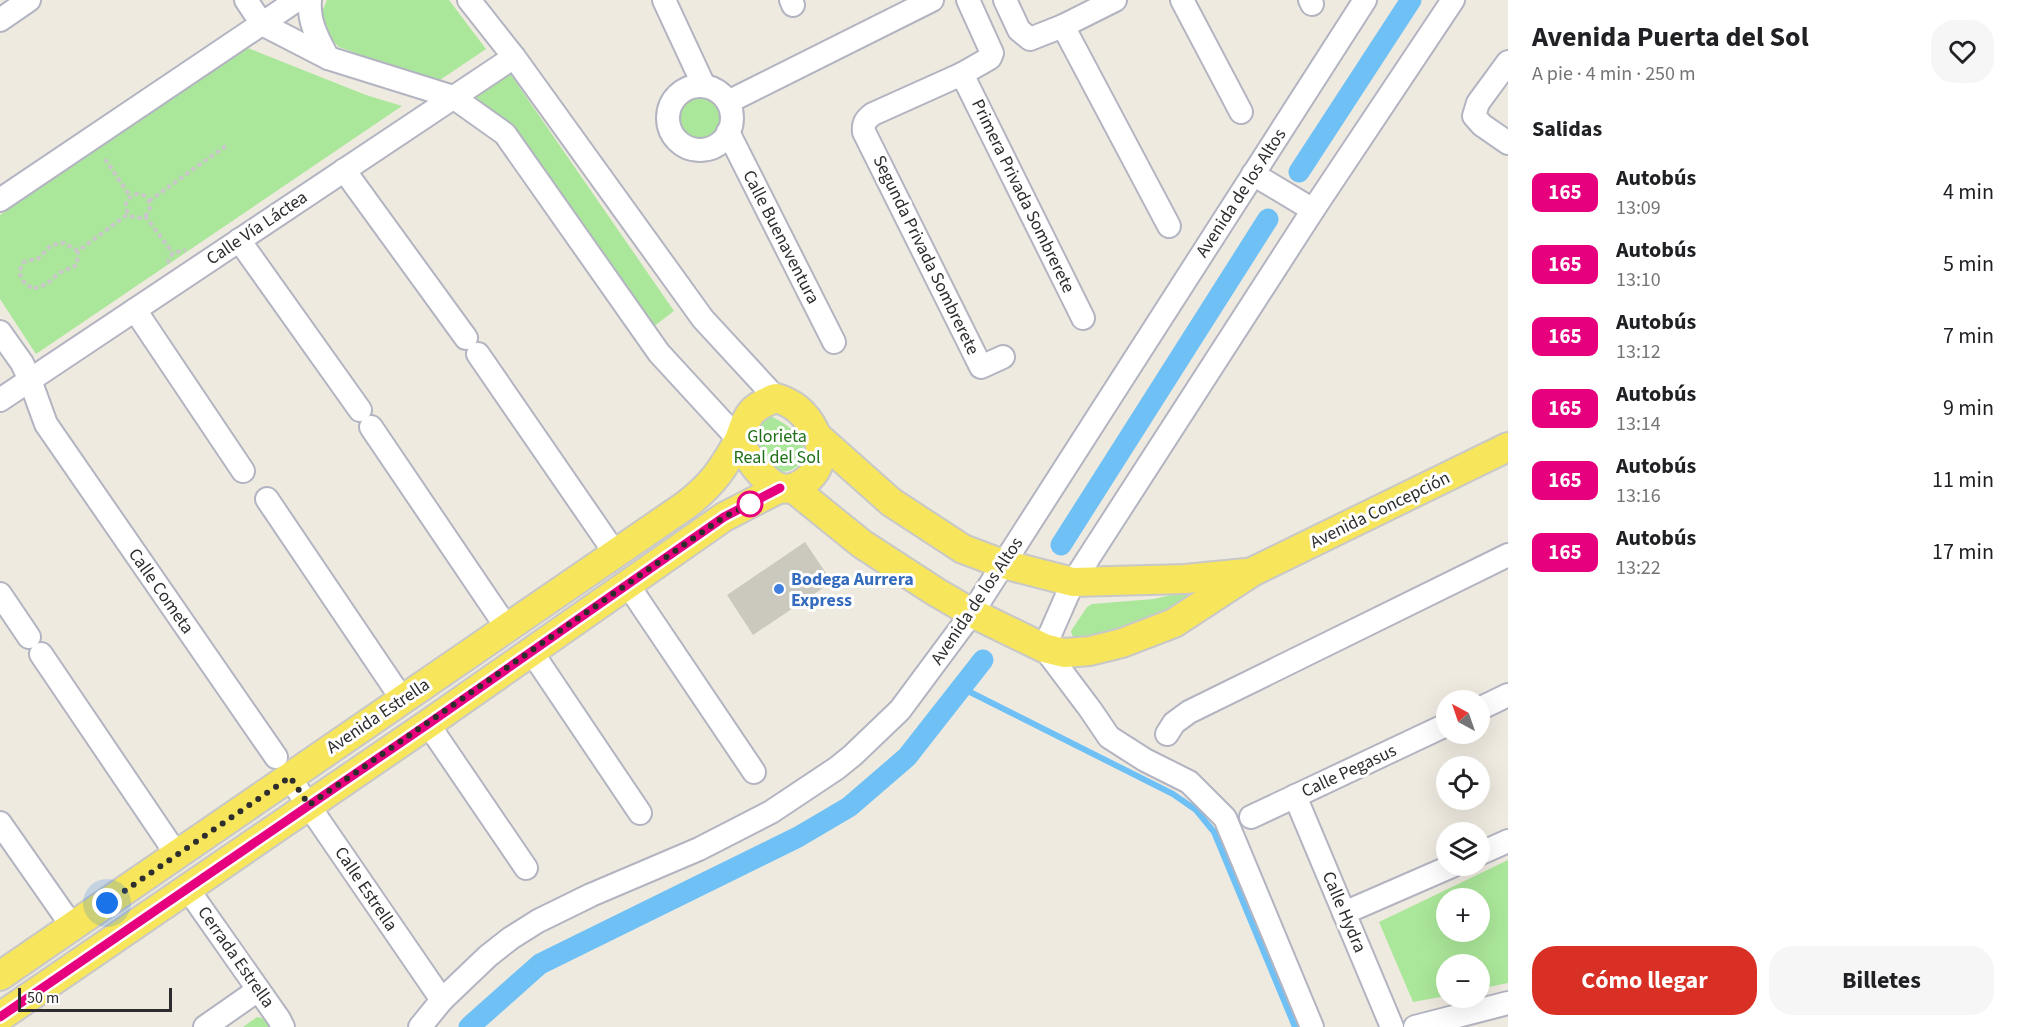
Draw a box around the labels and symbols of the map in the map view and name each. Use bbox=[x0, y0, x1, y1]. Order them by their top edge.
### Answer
street label: Primera Privada Sombrerete bbox=[965, 95, 1081, 297]
street label: Avenida de los Altos bbox=[1190, 124, 1292, 262]
street label: Segunda Privada Sombrerete bbox=[867, 151, 985, 359]
street label: Calle Buenaventura bbox=[736, 166, 826, 308]
street label: Calle Vía Láctea bbox=[201, 185, 313, 271]
park label: Glorieta Real del Sol bbox=[733, 424, 821, 470]
street label: Avenida Concepción bbox=[1306, 465, 1454, 555]
unlabelled marker bbox=[737, 491, 763, 517]
street label: Avenida de los Altos bbox=[925, 532, 1029, 670]
street label: Calle Cometa bbox=[122, 543, 200, 639]
place label: Bodega Aurrera Express bbox=[791, 567, 914, 613]
marker: Bodega Aurrera Express bbox=[772, 582, 786, 596]
street label: Avenida Estrella bbox=[321, 672, 435, 760]
north arrow bbox=[1436, 690, 1490, 744]
street label: Calle Pegasus bbox=[1297, 738, 1401, 804]
street label: Calle Estrella bbox=[328, 842, 404, 936]
street label: Calle Hydra bbox=[1316, 868, 1372, 956]
your location bbox=[92, 888, 122, 918]
street label: Cerrada Estrella bbox=[192, 901, 280, 1013]
scale bar bbox=[18, 985, 172, 1012]

